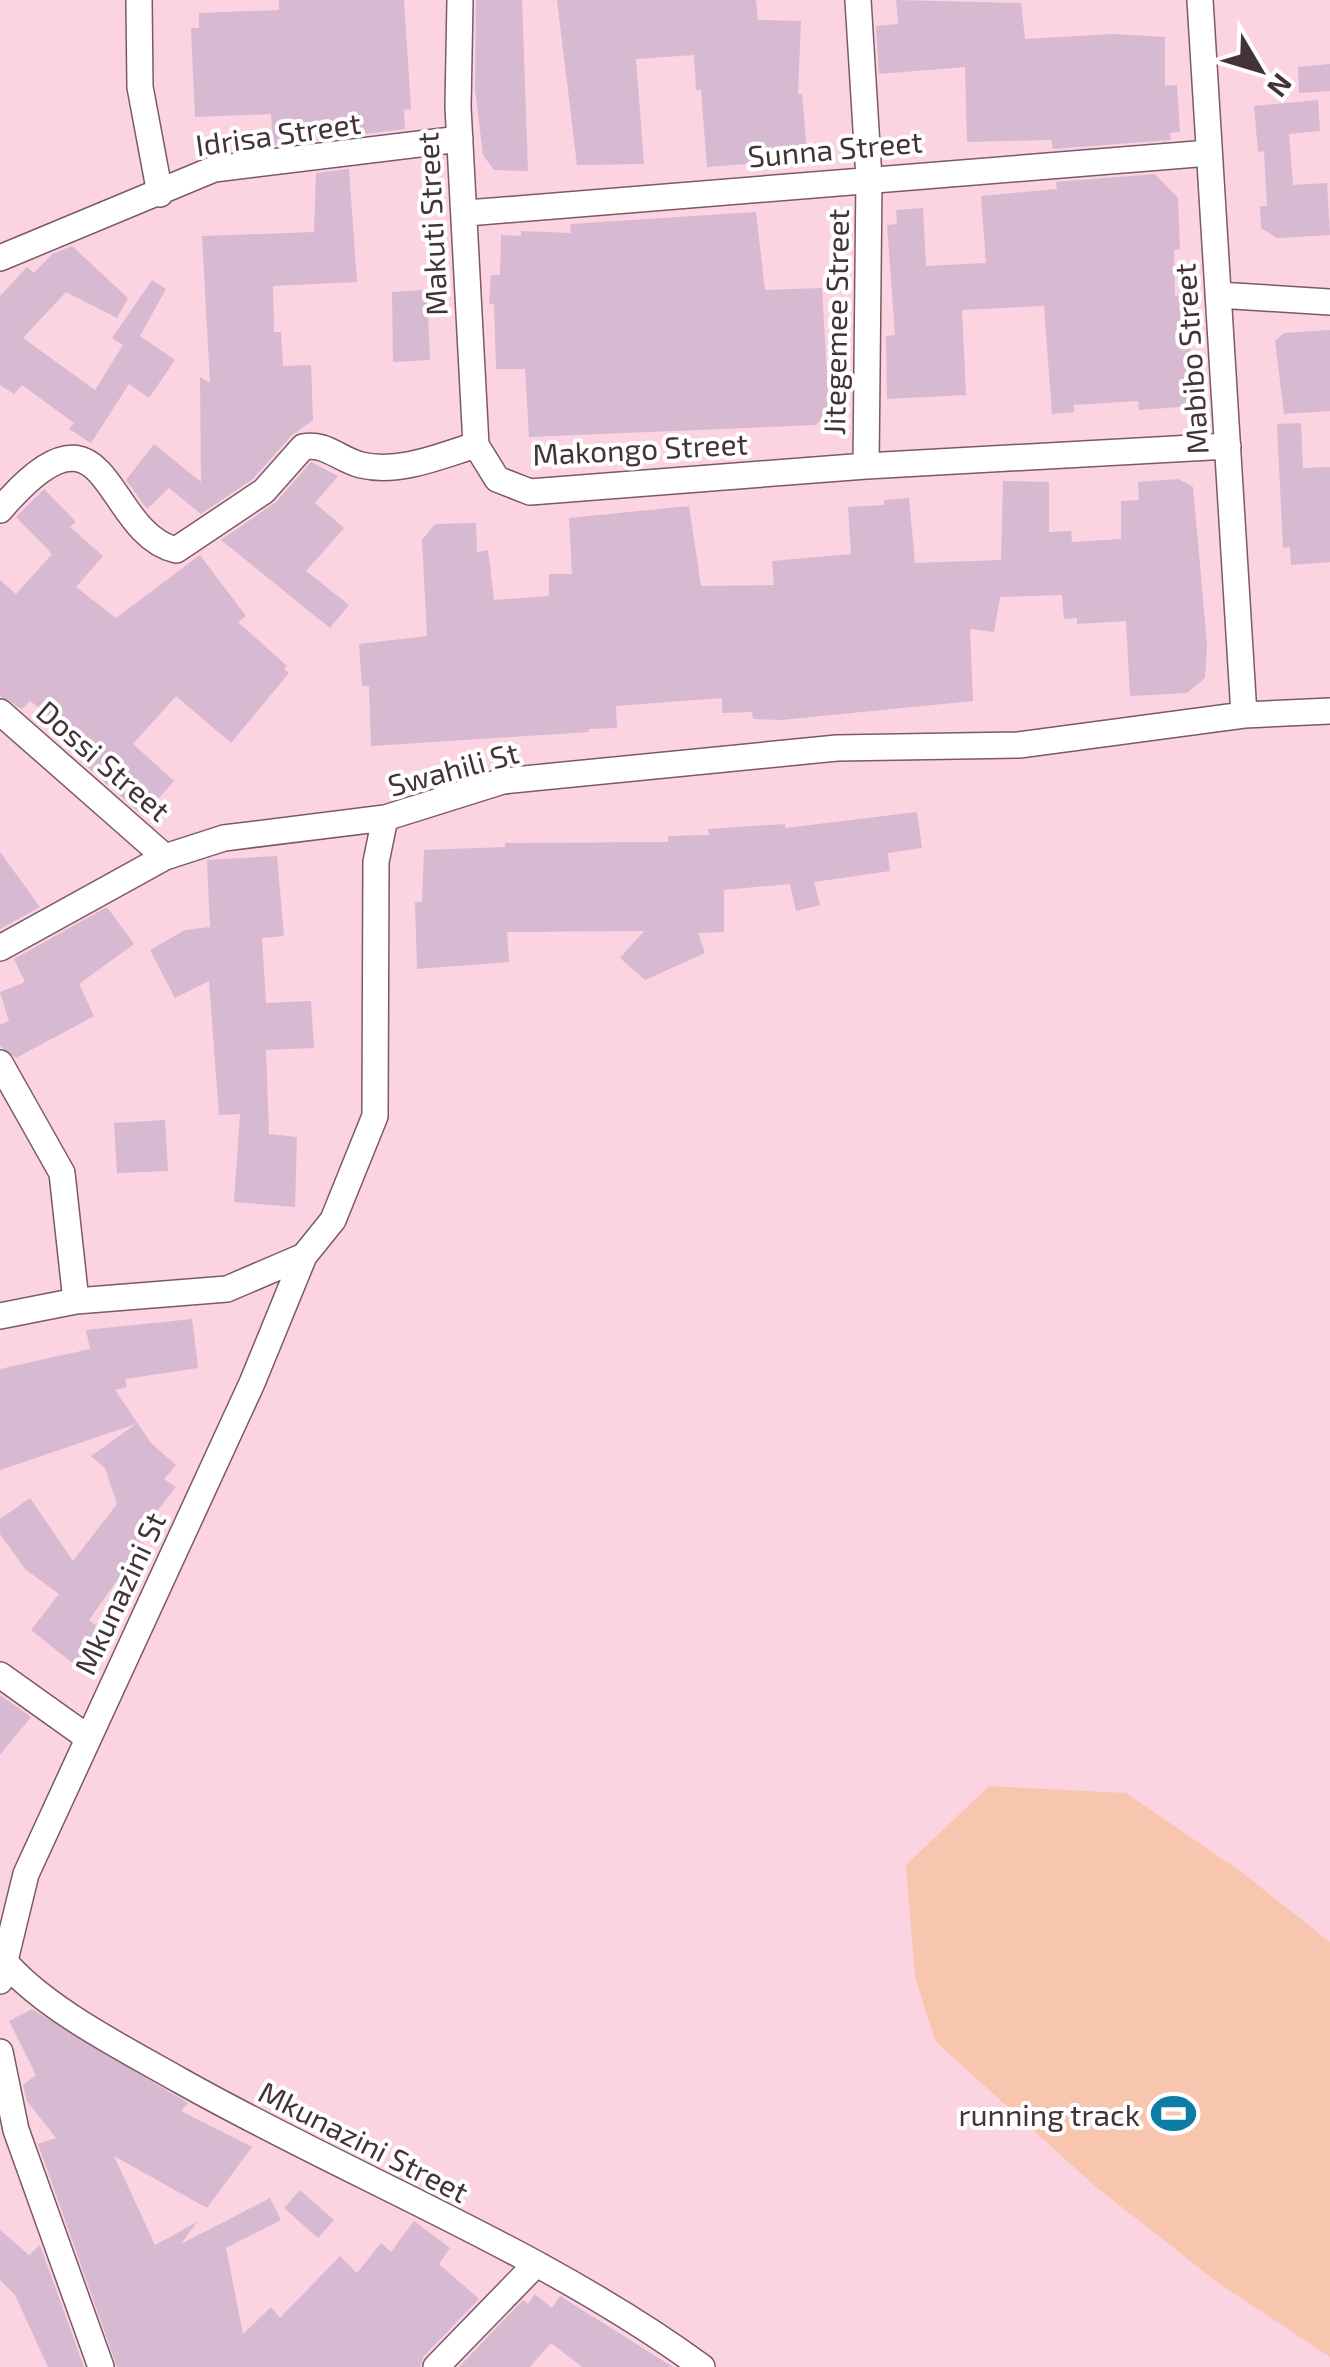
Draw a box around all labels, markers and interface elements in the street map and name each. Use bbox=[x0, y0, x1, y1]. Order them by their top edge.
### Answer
north arrow bbox=[1210, 20, 1310, 120]
text: N bbox=[1261, 68, 1300, 104]
street label: Idrisa Street bbox=[193, 104, 363, 162]
street label: Sunna Street bbox=[746, 122, 924, 174]
street label: Makuti Street bbox=[408, 131, 454, 317]
street label: Jitegemee Street bbox=[815, 208, 855, 436]
street label: Mabibo Street bbox=[1165, 262, 1215, 456]
street label: Makongo Street bbox=[531, 424, 749, 472]
street label: Dossi Street bbox=[30, 692, 178, 828]
street label: Swahili St bbox=[384, 733, 522, 803]
street label: Mkunazini St bbox=[66, 1506, 172, 1680]
street label: Mkunazini Street bbox=[253, 2073, 475, 2209]
sports icon: running track bbox=[1149, 2090, 1197, 2138]
place label: running track bbox=[958, 2096, 1140, 2132]

